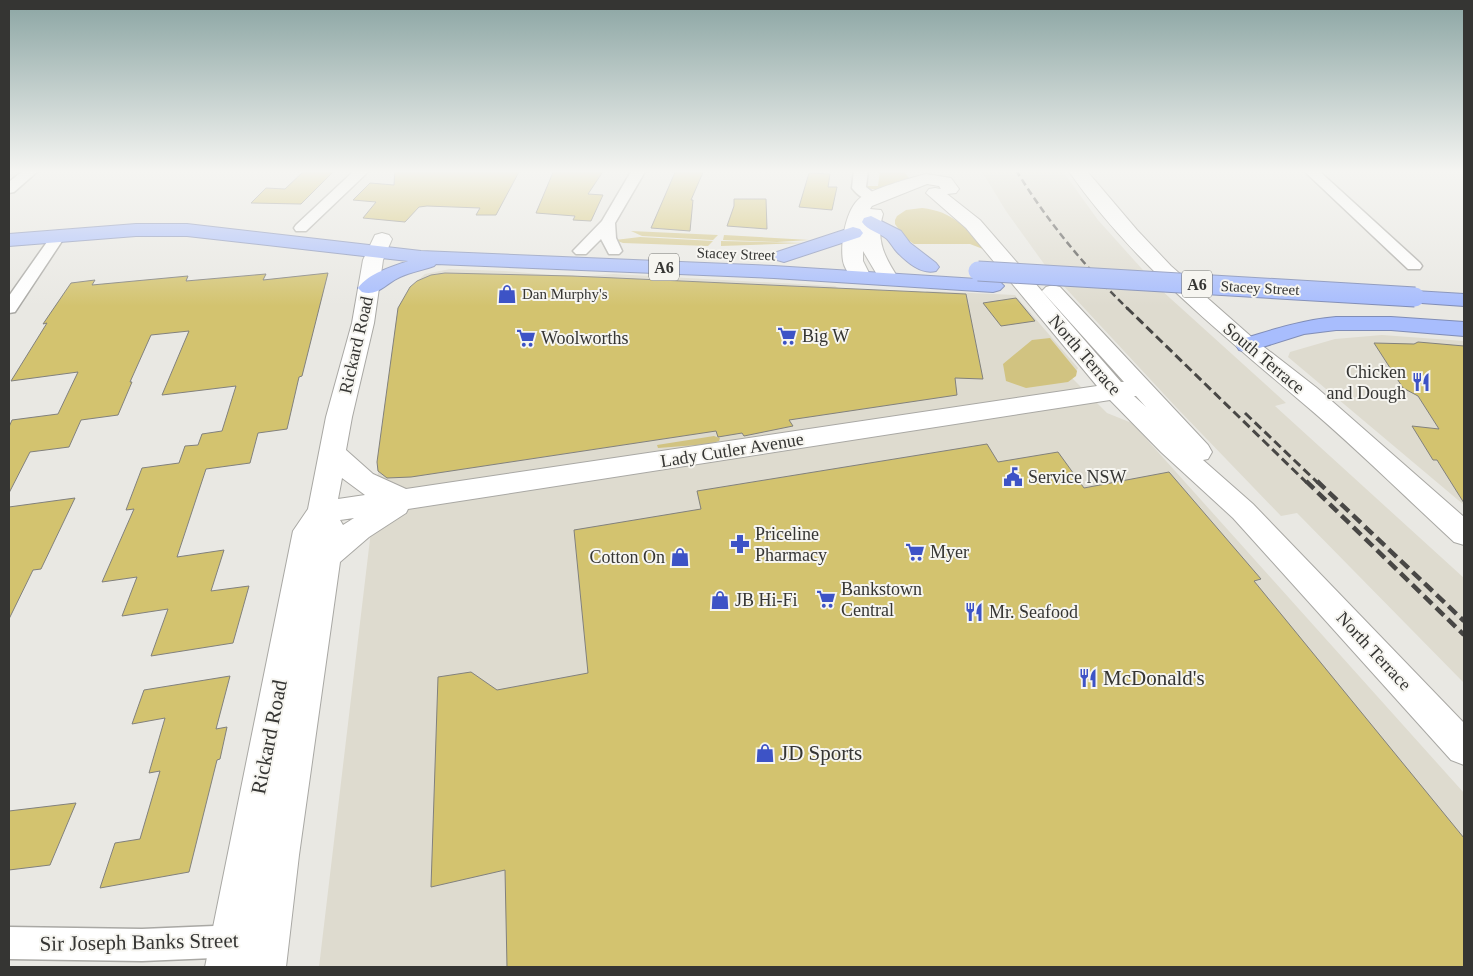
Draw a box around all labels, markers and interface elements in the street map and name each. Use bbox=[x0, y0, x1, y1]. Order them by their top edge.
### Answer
street label: Stacey Street bbox=[696, 245, 776, 263]
road number: A6 bbox=[649, 253, 679, 280]
road number: A6 bbox=[1182, 270, 1212, 298]
street label: Stacey Street bbox=[1220, 278, 1301, 298]
shop icon: Dan Murphy's bbox=[496, 283, 518, 305]
place label: Dan Murphy's bbox=[522, 286, 608, 302]
street label: Rickard Road bbox=[335, 294, 377, 396]
street label: North Terrace bbox=[1045, 311, 1125, 399]
street label: South Terrace bbox=[1219, 318, 1309, 398]
supermarket icon: Big W bbox=[776, 325, 798, 347]
place label: Big W bbox=[802, 326, 849, 346]
supermarket icon: Woolworths bbox=[515, 327, 537, 349]
place label: Woolworths bbox=[541, 328, 629, 348]
place label: Chicken and Dough bbox=[1327, 362, 1406, 403]
restaurant icon: Chicken and Dough bbox=[1410, 371, 1432, 393]
street label: Lady Cutler Avenue bbox=[659, 429, 805, 471]
public building icon: Service NSW bbox=[1002, 466, 1024, 488]
place label: Service NSW bbox=[1028, 467, 1126, 487]
place label: Priceline Pharmacy bbox=[755, 524, 827, 565]
pharmacy icon: Priceline Pharmacy bbox=[729, 533, 751, 555]
supermarket icon: Myer bbox=[904, 541, 926, 563]
place label: Myer bbox=[930, 542, 969, 562]
shop icon: Cotton On bbox=[669, 546, 691, 568]
place label: Cotton On bbox=[589, 547, 665, 567]
place label: Bankstown Central bbox=[841, 579, 922, 620]
supermarket icon: Bankstown Central bbox=[815, 588, 837, 610]
shop icon: JB Hi-Fi bbox=[709, 589, 731, 611]
place label: JB Hi-Fi bbox=[735, 590, 798, 610]
restaurant icon: Mr. Seafood bbox=[963, 601, 985, 623]
place label: Mr. Seafood bbox=[989, 602, 1078, 622]
street label: North Terrace bbox=[1333, 608, 1415, 694]
place label: McDonald's bbox=[1103, 666, 1205, 690]
restaurant icon: McDonald's bbox=[1077, 667, 1099, 689]
street label: Rickard Road bbox=[246, 677, 292, 796]
place label: JD Sports bbox=[780, 741, 862, 765]
shop icon: JD Sports bbox=[754, 742, 776, 764]
street label: Sir Joseph Banks Street bbox=[39, 928, 239, 956]

